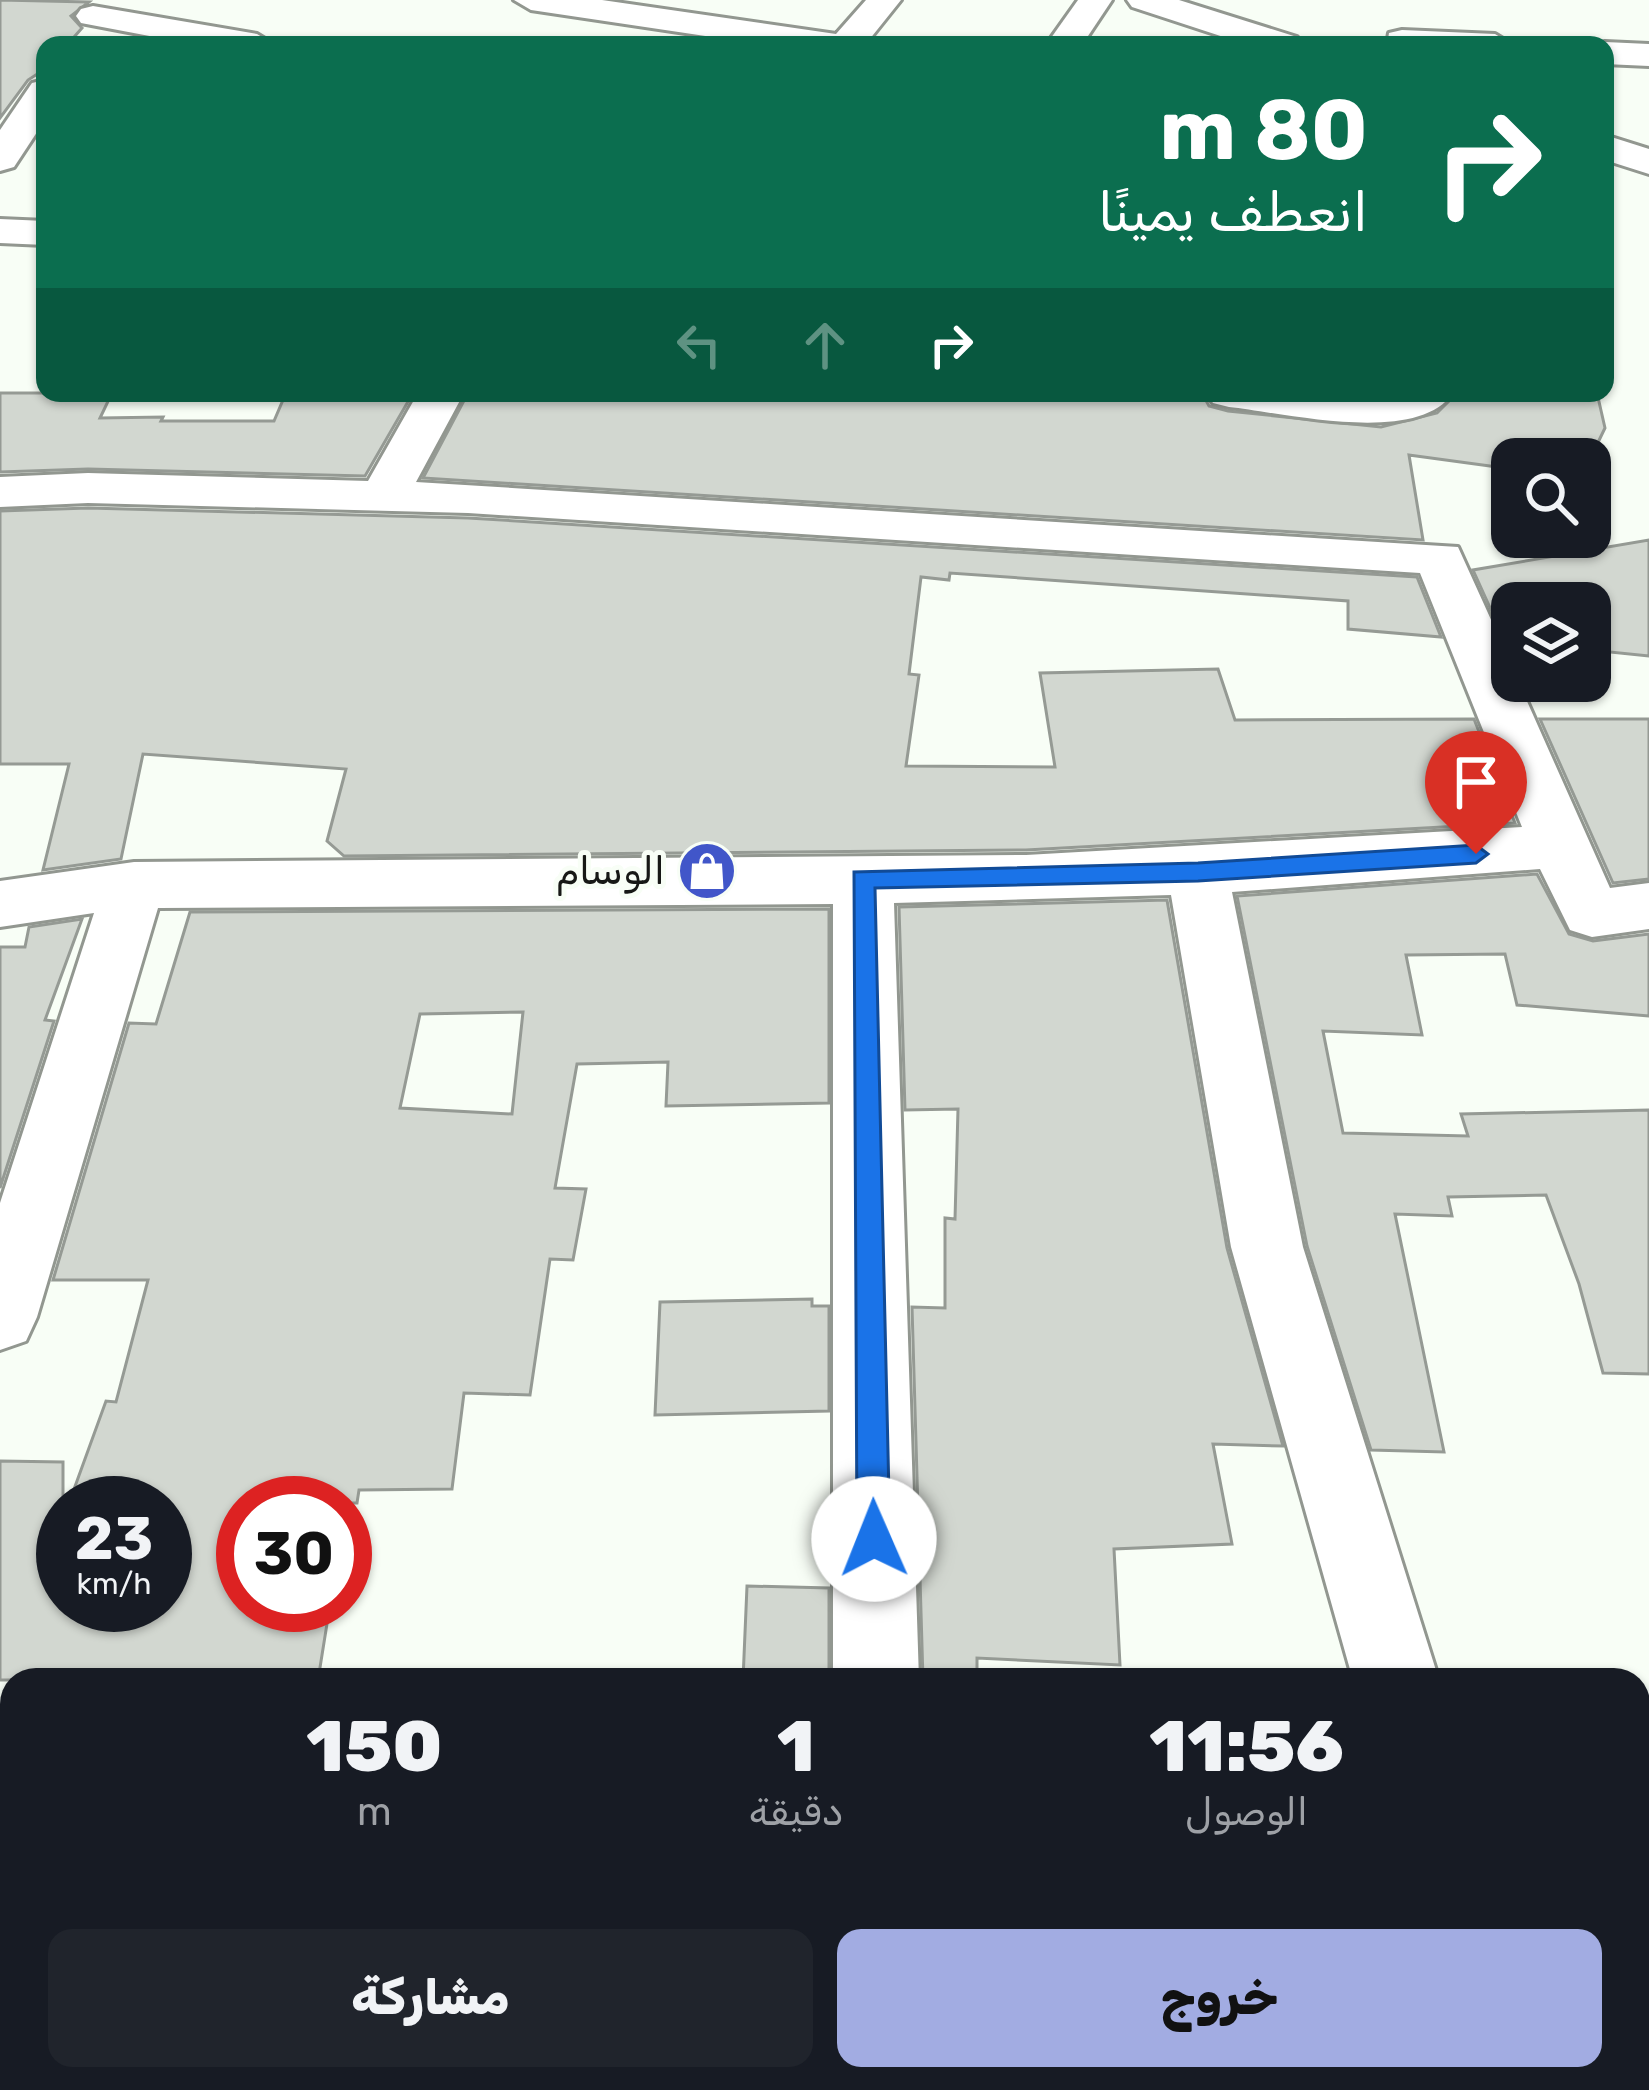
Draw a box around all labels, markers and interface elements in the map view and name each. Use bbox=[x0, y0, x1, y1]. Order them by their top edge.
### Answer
text: 80 m bbox=[1159, 80, 1368, 180]
icon: right bbox=[1410, 84, 1566, 240]
text: انعطف يمينًا bbox=[1098, 181, 1368, 245]
icon: left bbox=[666, 312, 732, 378]
icon: ahead bbox=[792, 312, 858, 378]
icon: right bbox=[918, 312, 984, 378]
map controls bbox=[1491, 438, 1611, 702]
button: search bbox=[1491, 438, 1611, 558]
button: layers bbox=[1491, 582, 1611, 702]
pin bbox=[1425, 731, 1527, 854]
icon: arrive bbox=[1443, 749, 1509, 815]
shop icon: الوسام bbox=[676, 840, 738, 902]
place label: الوسام bbox=[556, 848, 665, 896]
speed limit sign: 30 bbox=[216, 1476, 372, 1632]
position arrow bbox=[811, 1476, 937, 1602]
text: 23 bbox=[75, 1503, 153, 1574]
text: km/h bbox=[77, 1566, 151, 1602]
text: 150 bbox=[306, 1704, 443, 1789]
text: 1 bbox=[777, 1704, 815, 1789]
text: 11:56 bbox=[1149, 1704, 1344, 1789]
text: m bbox=[357, 1789, 392, 1835]
text: دقيقة bbox=[749, 1789, 843, 1835]
text: الوصول bbox=[1185, 1789, 1308, 1835]
button: مشاركة bbox=[48, 1929, 813, 2067]
button: خروج bbox=[837, 1929, 1602, 2067]

